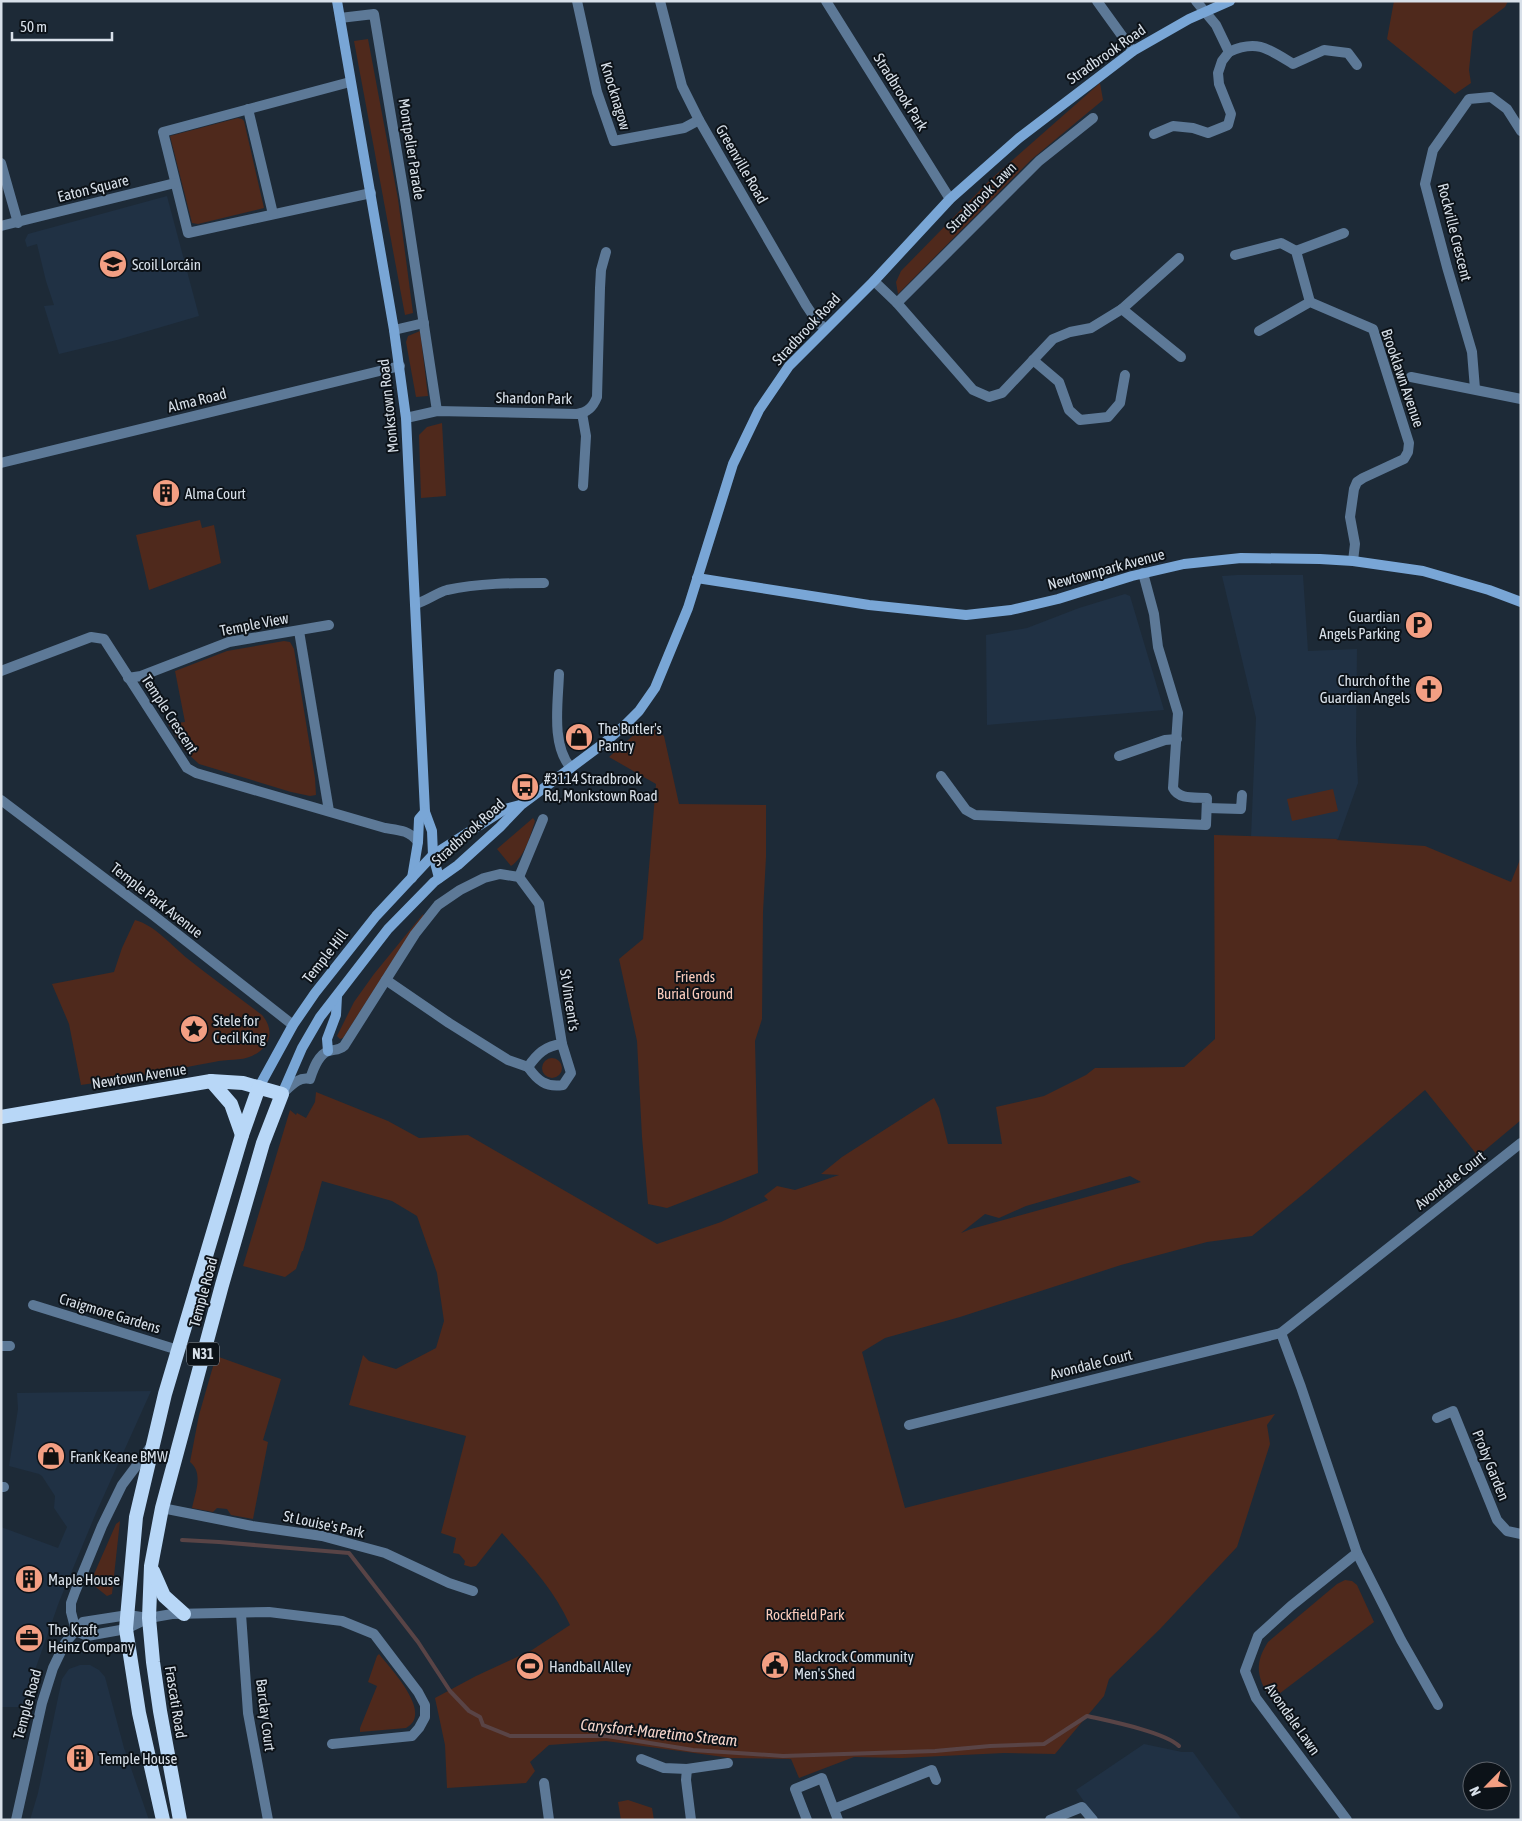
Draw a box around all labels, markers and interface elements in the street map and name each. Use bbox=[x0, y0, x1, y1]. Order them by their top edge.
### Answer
scale bar bbox=[12, 10, 112, 42]
text: 50 m bbox=[20, 18, 47, 35]
street label: Stradbrook Road bbox=[1064, 21, 1148, 87]
street label: Stradbrook Park bbox=[870, 50, 932, 134]
street label: Knocknagow bbox=[598, 60, 634, 132]
street label: Montpelier Parade bbox=[396, 97, 428, 201]
street label: Greenville Road bbox=[713, 122, 771, 206]
street label: Stradbrook Lawn bbox=[942, 158, 1020, 236]
street label: Eaton Square bbox=[56, 171, 131, 205]
street label: Rockville Crescent bbox=[1435, 181, 1475, 283]
school or university icon: Scoil Lorcáin bbox=[98, 249, 128, 279]
place label: Scoil Lorcáin bbox=[132, 256, 201, 273]
street label: Stradbrook Road bbox=[768, 290, 844, 368]
street label: Brooklawn Avenue bbox=[1378, 327, 1428, 430]
street label: Monkstown Road bbox=[375, 358, 401, 454]
street label: Alma Road bbox=[166, 385, 228, 415]
street label: Shandon Park bbox=[496, 389, 573, 407]
building icon: Alma Court bbox=[151, 478, 181, 508]
place label: Alma Court bbox=[185, 485, 246, 502]
street label: Newtownpark Avenue bbox=[1046, 545, 1167, 593]
place label: Guardian Angels Parking bbox=[1319, 608, 1401, 642]
street label: Temple View bbox=[218, 609, 290, 639]
parking icon: Guardian Angels Parking bbox=[1404, 610, 1434, 640]
street label: Temple Crescent bbox=[138, 671, 202, 757]
place label: Church of the Guardian Angels bbox=[1320, 672, 1410, 706]
church icon: Church of the Guardian Angels bbox=[1414, 674, 1444, 704]
place label: The Butler's Pantry bbox=[598, 720, 662, 754]
shop icon: The Butler's Pantry bbox=[564, 722, 594, 752]
place label: #3114 Stradbrook Rd, Monkstown Road bbox=[544, 770, 658, 804]
bus stop icon: #3114 Stradbrook Rd, Monkstown Road bbox=[510, 772, 540, 802]
street label: Stradbrook Road bbox=[428, 795, 508, 869]
street label: Temple Park Avenue bbox=[108, 859, 206, 941]
street label: Temple Hill bbox=[299, 926, 351, 986]
street label: St Vincent's bbox=[557, 968, 583, 1032]
park label: Friends Burial Ground bbox=[657, 968, 733, 1002]
place label: Stele for Cecil King bbox=[213, 1012, 267, 1046]
place icon: Stele for Cecil King bbox=[179, 1014, 209, 1044]
street label: Newtown Avenue bbox=[91, 1060, 188, 1092]
street label: Avondale Court bbox=[1412, 1147, 1488, 1213]
street label: Temple Road bbox=[186, 1255, 220, 1329]
street label: Craigmore Gardens bbox=[57, 1290, 163, 1336]
road number: N31 bbox=[187, 1342, 219, 1366]
street label: Avondale Court bbox=[1048, 1346, 1134, 1382]
street label: Proby Garden bbox=[1469, 1427, 1513, 1503]
shop icon: Frank Keane BMW bbox=[36, 1441, 66, 1471]
place label: Frank Keane BMW bbox=[70, 1448, 168, 1465]
street label: St Louise's Park bbox=[282, 1507, 367, 1541]
building icon: Maple House bbox=[14, 1564, 44, 1594]
place label: Maple House bbox=[48, 1571, 120, 1588]
park label: Rockfield Park bbox=[765, 1606, 845, 1623]
place label: The Kraft Heinz Company bbox=[48, 1621, 134, 1655]
office icon: The Kraft Heinz Company bbox=[14, 1623, 44, 1653]
place label: Blackrock Community Men's Shed bbox=[794, 1648, 914, 1682]
public building icon: Blackrock Community Men's Shed bbox=[760, 1650, 790, 1680]
sports icon: Handball Alley bbox=[515, 1651, 545, 1681]
place label: Handball Alley bbox=[549, 1658, 631, 1675]
street label: Frascati Road bbox=[162, 1665, 190, 1739]
street label: Temple Road bbox=[10, 1667, 44, 1741]
street label: Barclay Court bbox=[253, 1678, 279, 1752]
street label: Avondale Lawn bbox=[1262, 1680, 1324, 1758]
water label: Carysfort-Maretimo Stream bbox=[580, 1715, 739, 1750]
building icon: Temple House bbox=[65, 1743, 95, 1773]
place label: Temple House bbox=[99, 1750, 177, 1767]
north arrow bbox=[1462, 1761, 1512, 1811]
text: N bbox=[1466, 1784, 1484, 1798]

